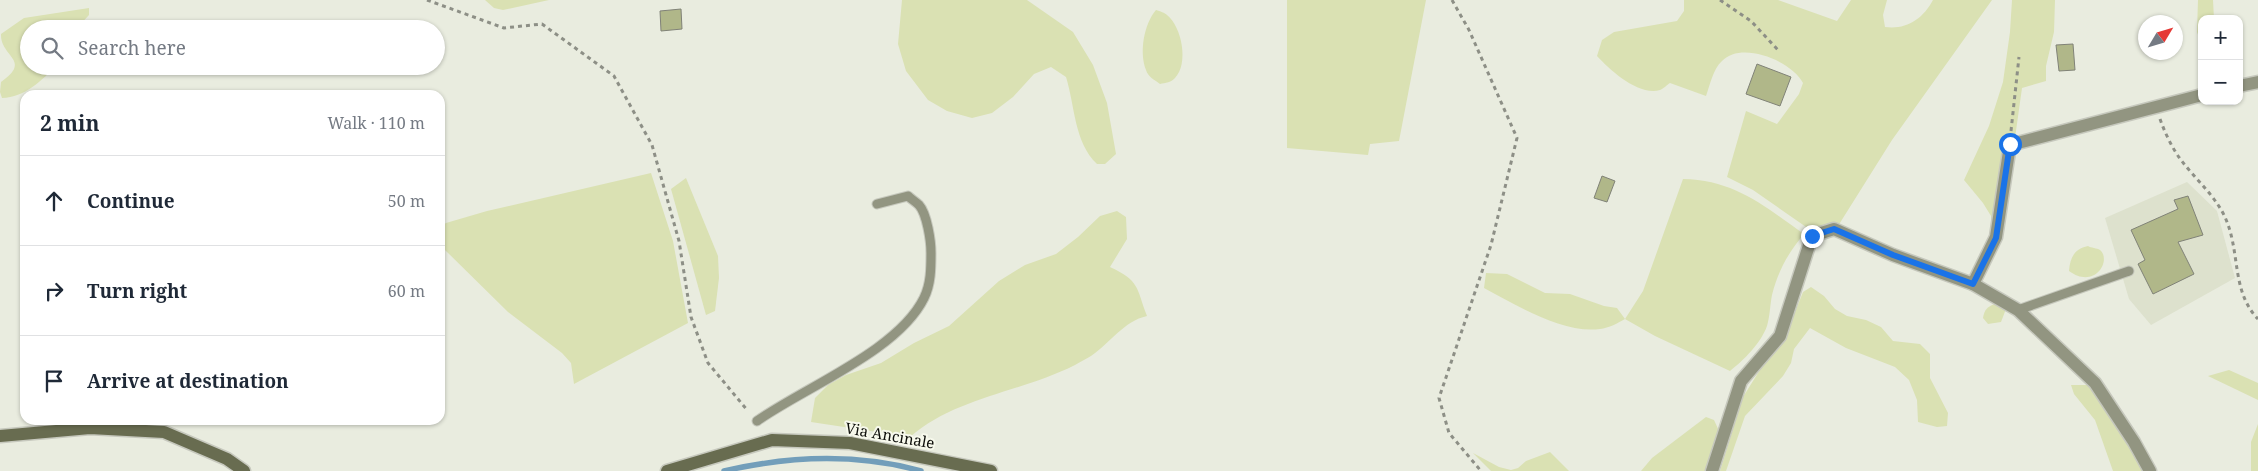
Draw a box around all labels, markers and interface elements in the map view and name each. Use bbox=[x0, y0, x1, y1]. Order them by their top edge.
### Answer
north arrow bbox=[2138, 15, 2183, 60]
map controls bbox=[2198, 15, 2243, 105]
button: + bbox=[2198, 15, 2243, 60]
search box bbox=[20, 20, 445, 75]
icon: search bbox=[38, 34, 66, 62]
text: Search here bbox=[78, 35, 186, 61]
button: − bbox=[2198, 60, 2243, 105]
text: 2 min bbox=[40, 109, 99, 137]
text: Walk · 110 m bbox=[328, 112, 425, 134]
route start bbox=[1999, 133, 2022, 156]
icon: ahead bbox=[40, 187, 68, 215]
text: Continue bbox=[87, 188, 175, 214]
text: 50 m bbox=[388, 190, 425, 212]
route end bbox=[1801, 225, 1824, 248]
icon: right bbox=[40, 277, 68, 305]
text: Turn right bbox=[87, 278, 187, 304]
text: 60 m bbox=[388, 280, 425, 302]
icon: arrive bbox=[40, 367, 68, 395]
text: Arrive at destination bbox=[87, 368, 289, 394]
street label: Via Ancinale bbox=[844, 417, 936, 453]

